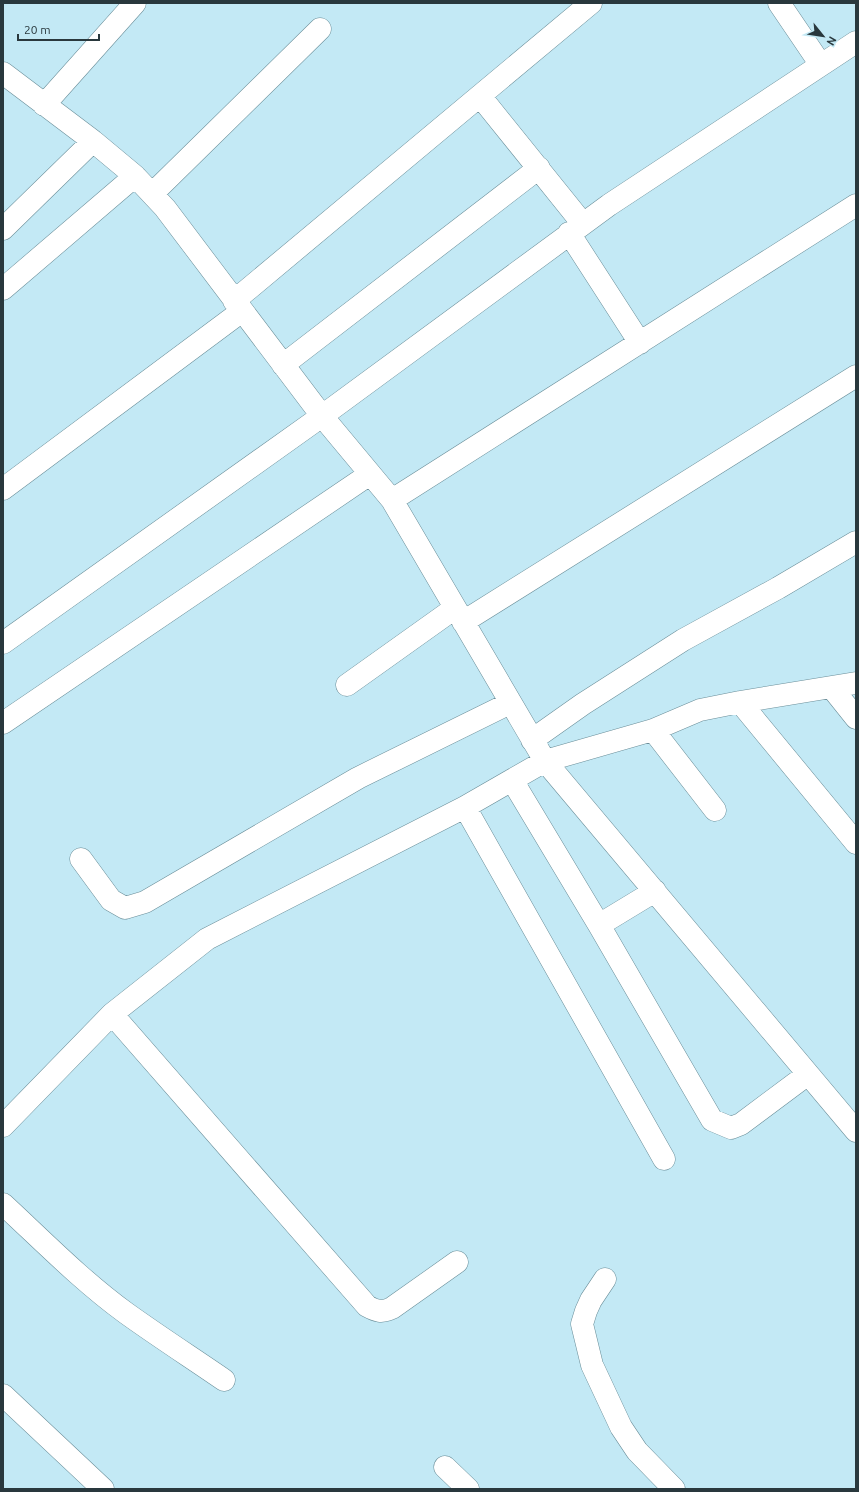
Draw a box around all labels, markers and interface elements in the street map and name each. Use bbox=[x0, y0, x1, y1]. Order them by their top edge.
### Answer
scale bar bbox=[18, 16, 99, 42]
north arrow bbox=[803, 16, 843, 56]
text: 20 m bbox=[24, 23, 51, 36]
text: N bbox=[824, 34, 839, 48]

